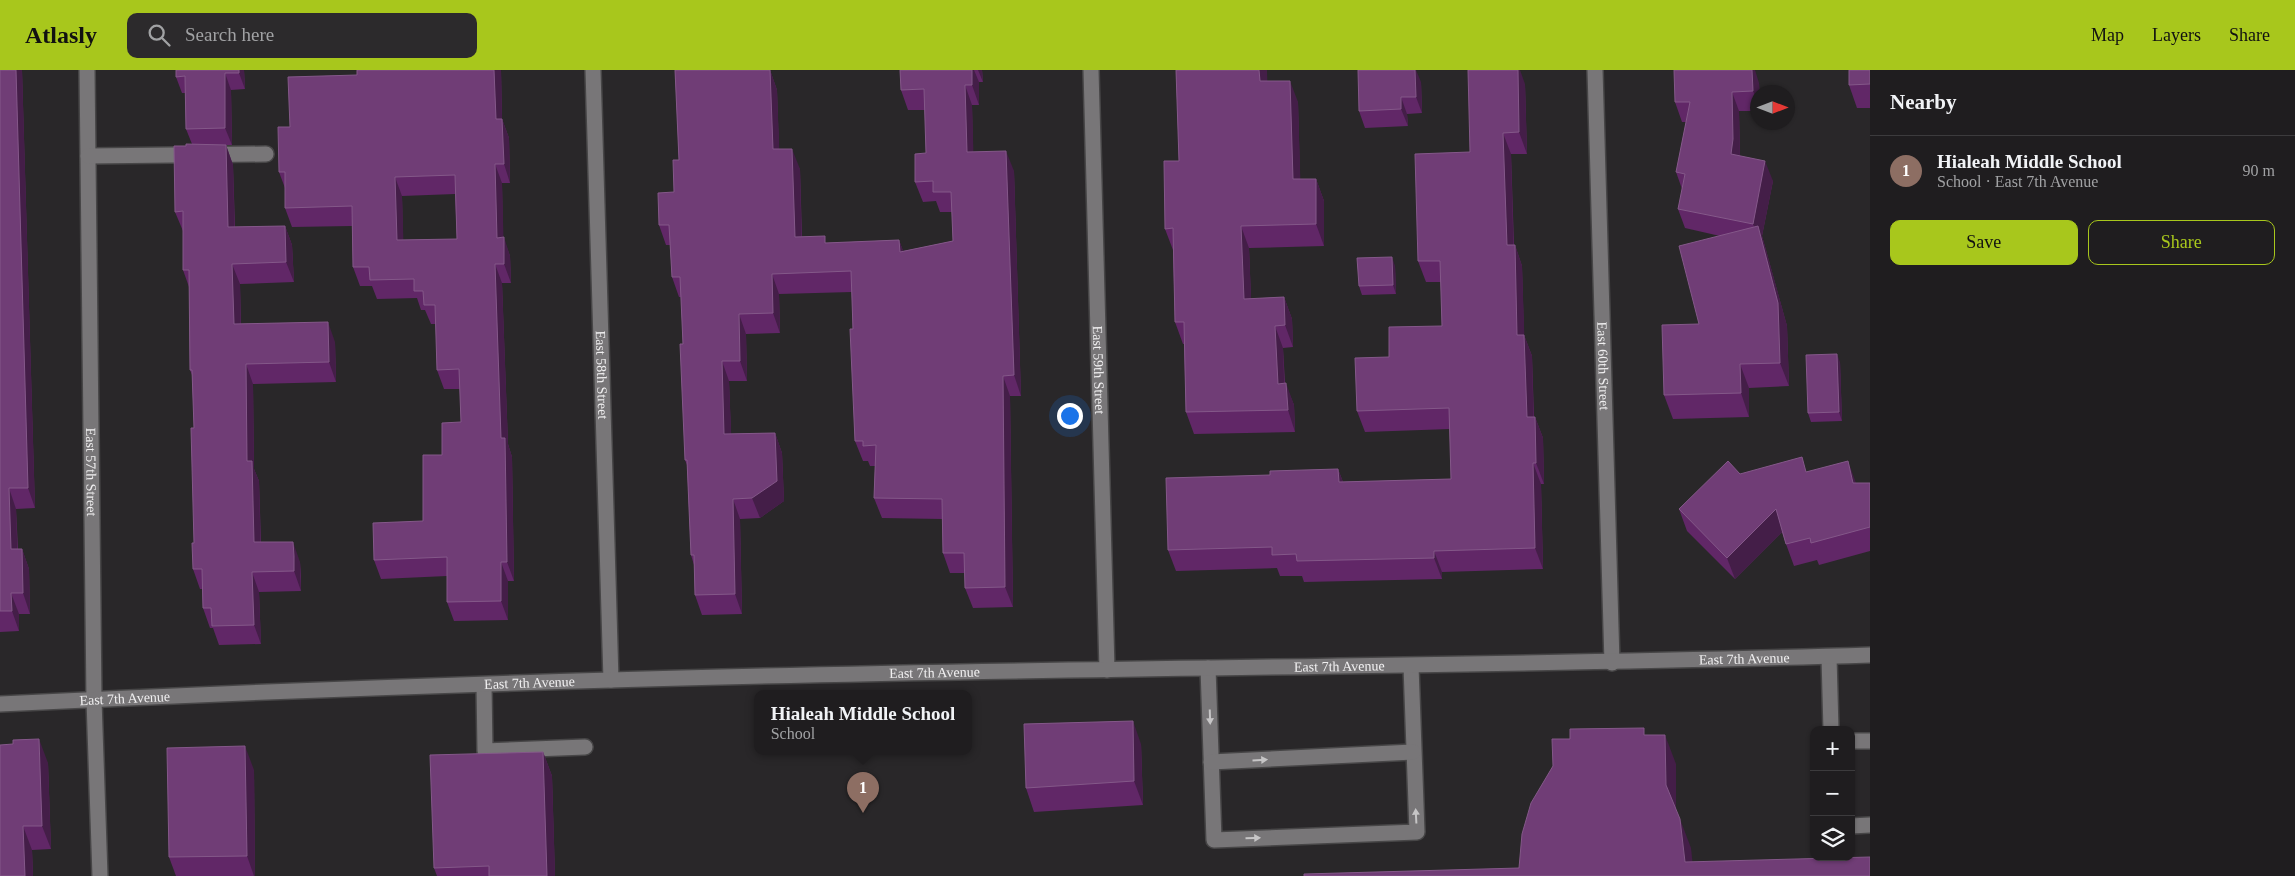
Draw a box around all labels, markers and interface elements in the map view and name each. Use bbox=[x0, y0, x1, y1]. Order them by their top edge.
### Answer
search box bbox=[127, 13, 477, 58]
icon: search bbox=[145, 21, 173, 49]
text: Atlasly bbox=[25, 22, 97, 48]
text: Search here bbox=[185, 24, 274, 45]
text: Map bbox=[2091, 25, 2124, 45]
text: Layers bbox=[2152, 25, 2201, 45]
text: Share bbox=[2229, 25, 2270, 45]
north arrow bbox=[1750, 85, 1795, 130]
text: Nearby bbox=[1890, 90, 1957, 114]
text: Hialeah Middle School bbox=[1937, 151, 2122, 172]
text: 1 bbox=[1902, 162, 1910, 179]
text: 90 m bbox=[2243, 162, 2275, 179]
text: School · East 7th Avenue bbox=[1937, 173, 2098, 190]
button: Save bbox=[1890, 220, 2078, 265]
button: Share bbox=[2088, 220, 2275, 265]
street label: East 60th Street bbox=[1594, 321, 1612, 411]
street label: East 59th Street bbox=[1090, 325, 1107, 415]
street label: East 58th Street bbox=[593, 330, 610, 420]
your location bbox=[1057, 403, 1083, 429]
street label: East 57th Street bbox=[83, 428, 99, 517]
street label: East 7th Avenue bbox=[1699, 650, 1790, 668]
street label: East 7th Avenue bbox=[1294, 658, 1385, 675]
street label: East 7th Avenue bbox=[889, 664, 980, 681]
street label: East 7th Avenue bbox=[484, 674, 575, 692]
street label: East 7th Avenue bbox=[79, 689, 170, 708]
popup bbox=[754, 690, 972, 755]
text: Hialeah Middle School bbox=[771, 703, 955, 724]
one-way arrow bbox=[1206, 709, 1214, 725]
text: School bbox=[771, 725, 815, 742]
map controls bbox=[1810, 726, 1855, 861]
button: + bbox=[1810, 726, 1855, 771]
one-way arrow bbox=[1252, 755, 1268, 763]
button: − bbox=[1810, 771, 1855, 816]
pin: 1 bbox=[847, 772, 879, 813]
one-way arrow bbox=[1412, 808, 1420, 824]
button: layers bbox=[1810, 816, 1855, 861]
one-way arrow bbox=[1246, 834, 1262, 842]

